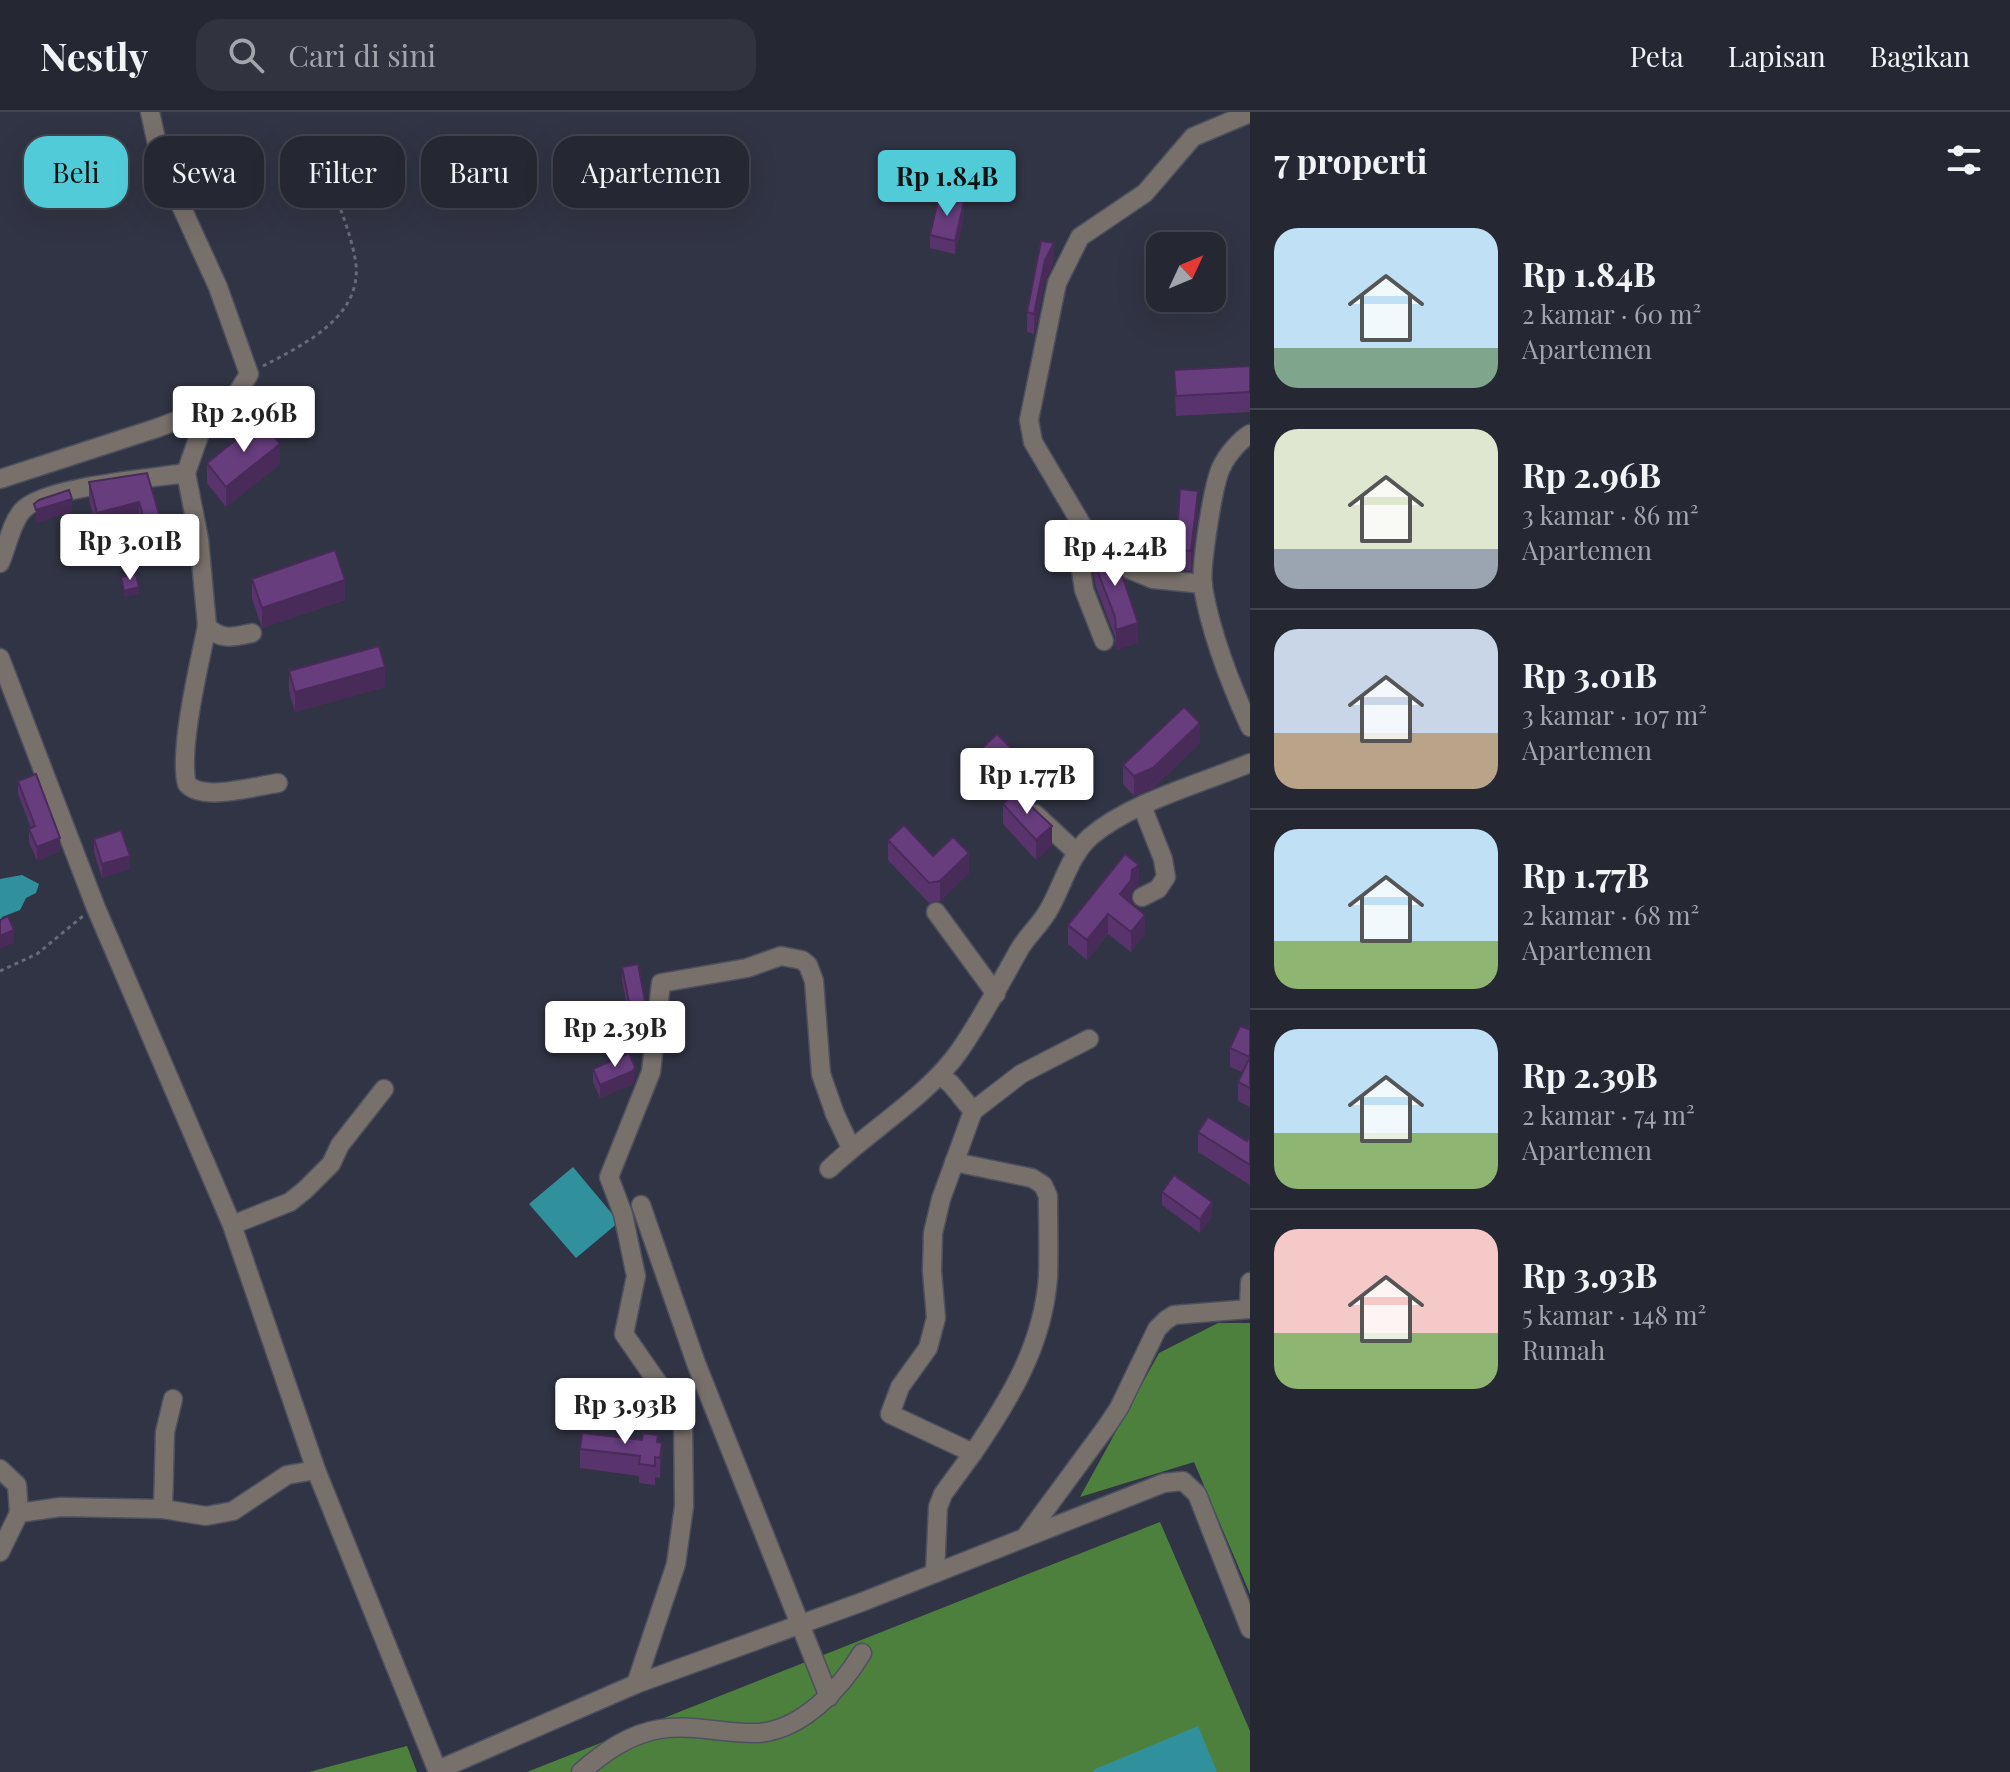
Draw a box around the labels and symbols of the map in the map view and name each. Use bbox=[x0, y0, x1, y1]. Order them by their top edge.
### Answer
pin: Rp 1.84B bbox=[864, 150, 1030, 218]
north arrow bbox=[1146, 232, 1226, 312]
pin: Rp 2.96B bbox=[161, 386, 327, 454]
pin: Rp 3.01B bbox=[47, 514, 213, 582]
pin: Rp 4.24B bbox=[1032, 520, 1198, 588]
pin: Rp 1.77B bbox=[944, 748, 1110, 816]
pin: Rp 2.39B bbox=[532, 1001, 698, 1069]
pin: Rp 3.93B bbox=[542, 1378, 708, 1446]

